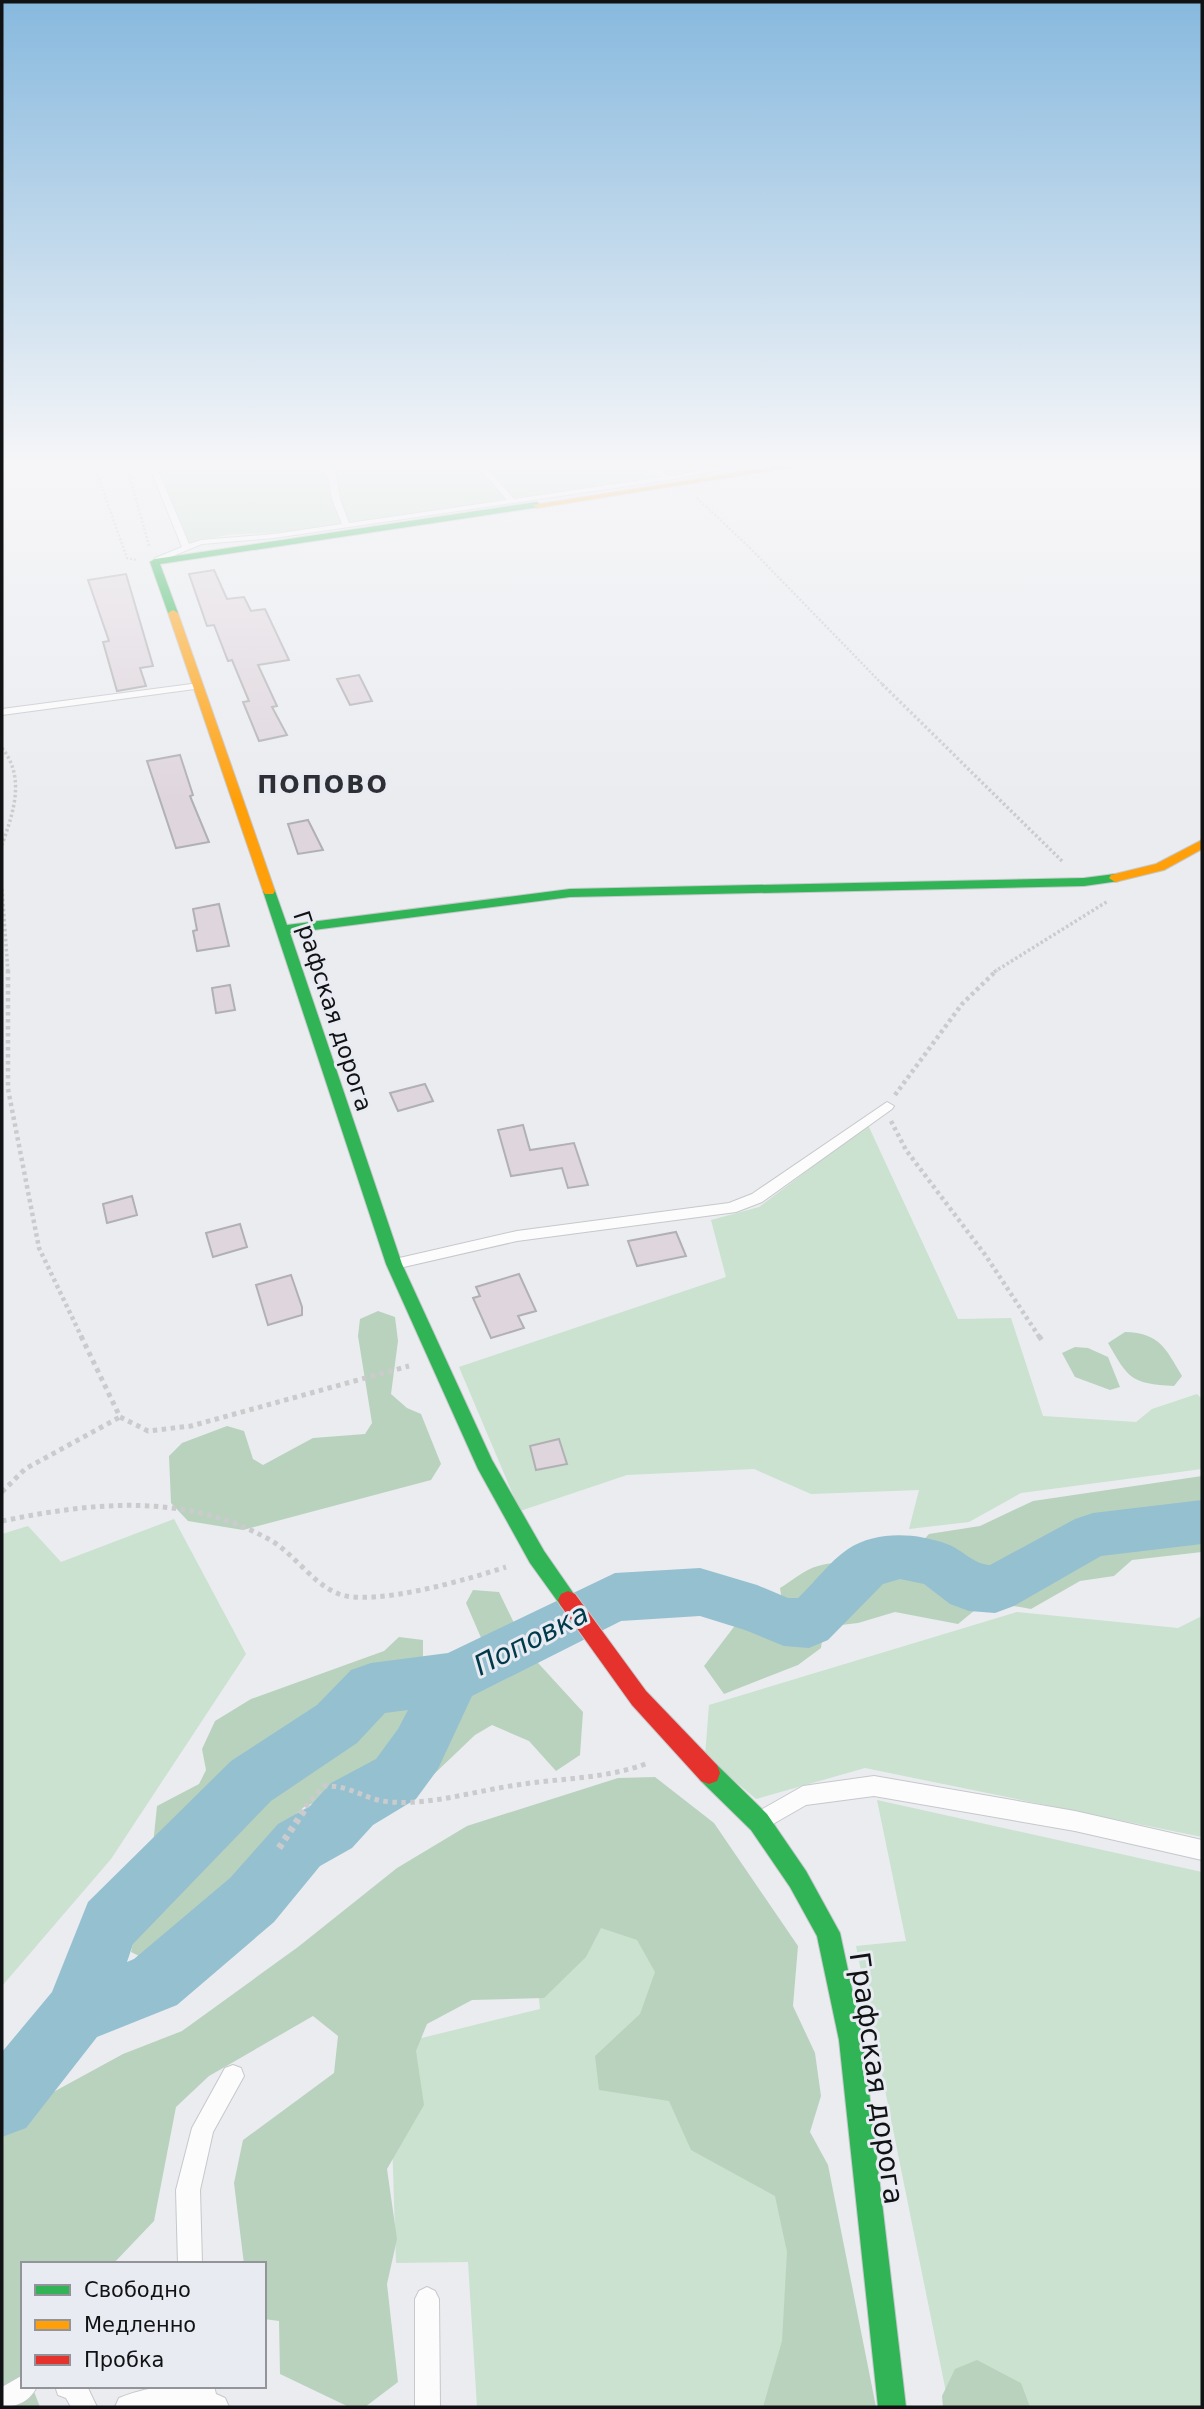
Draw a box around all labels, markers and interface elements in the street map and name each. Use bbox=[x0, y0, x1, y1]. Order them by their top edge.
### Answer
district label: ПОПОВО bbox=[257, 771, 389, 799]
street label: Графская дорога bbox=[288, 908, 378, 1114]
water label: Поповка bbox=[468, 1597, 594, 1682]
street label: Графская дорога bbox=[842, 1950, 911, 2206]
legend bbox=[21, 2262, 266, 2388]
text: Свободно bbox=[84, 2278, 191, 2302]
text: Медленно bbox=[84, 2313, 196, 2337]
text: Пробка bbox=[84, 2348, 164, 2372]

